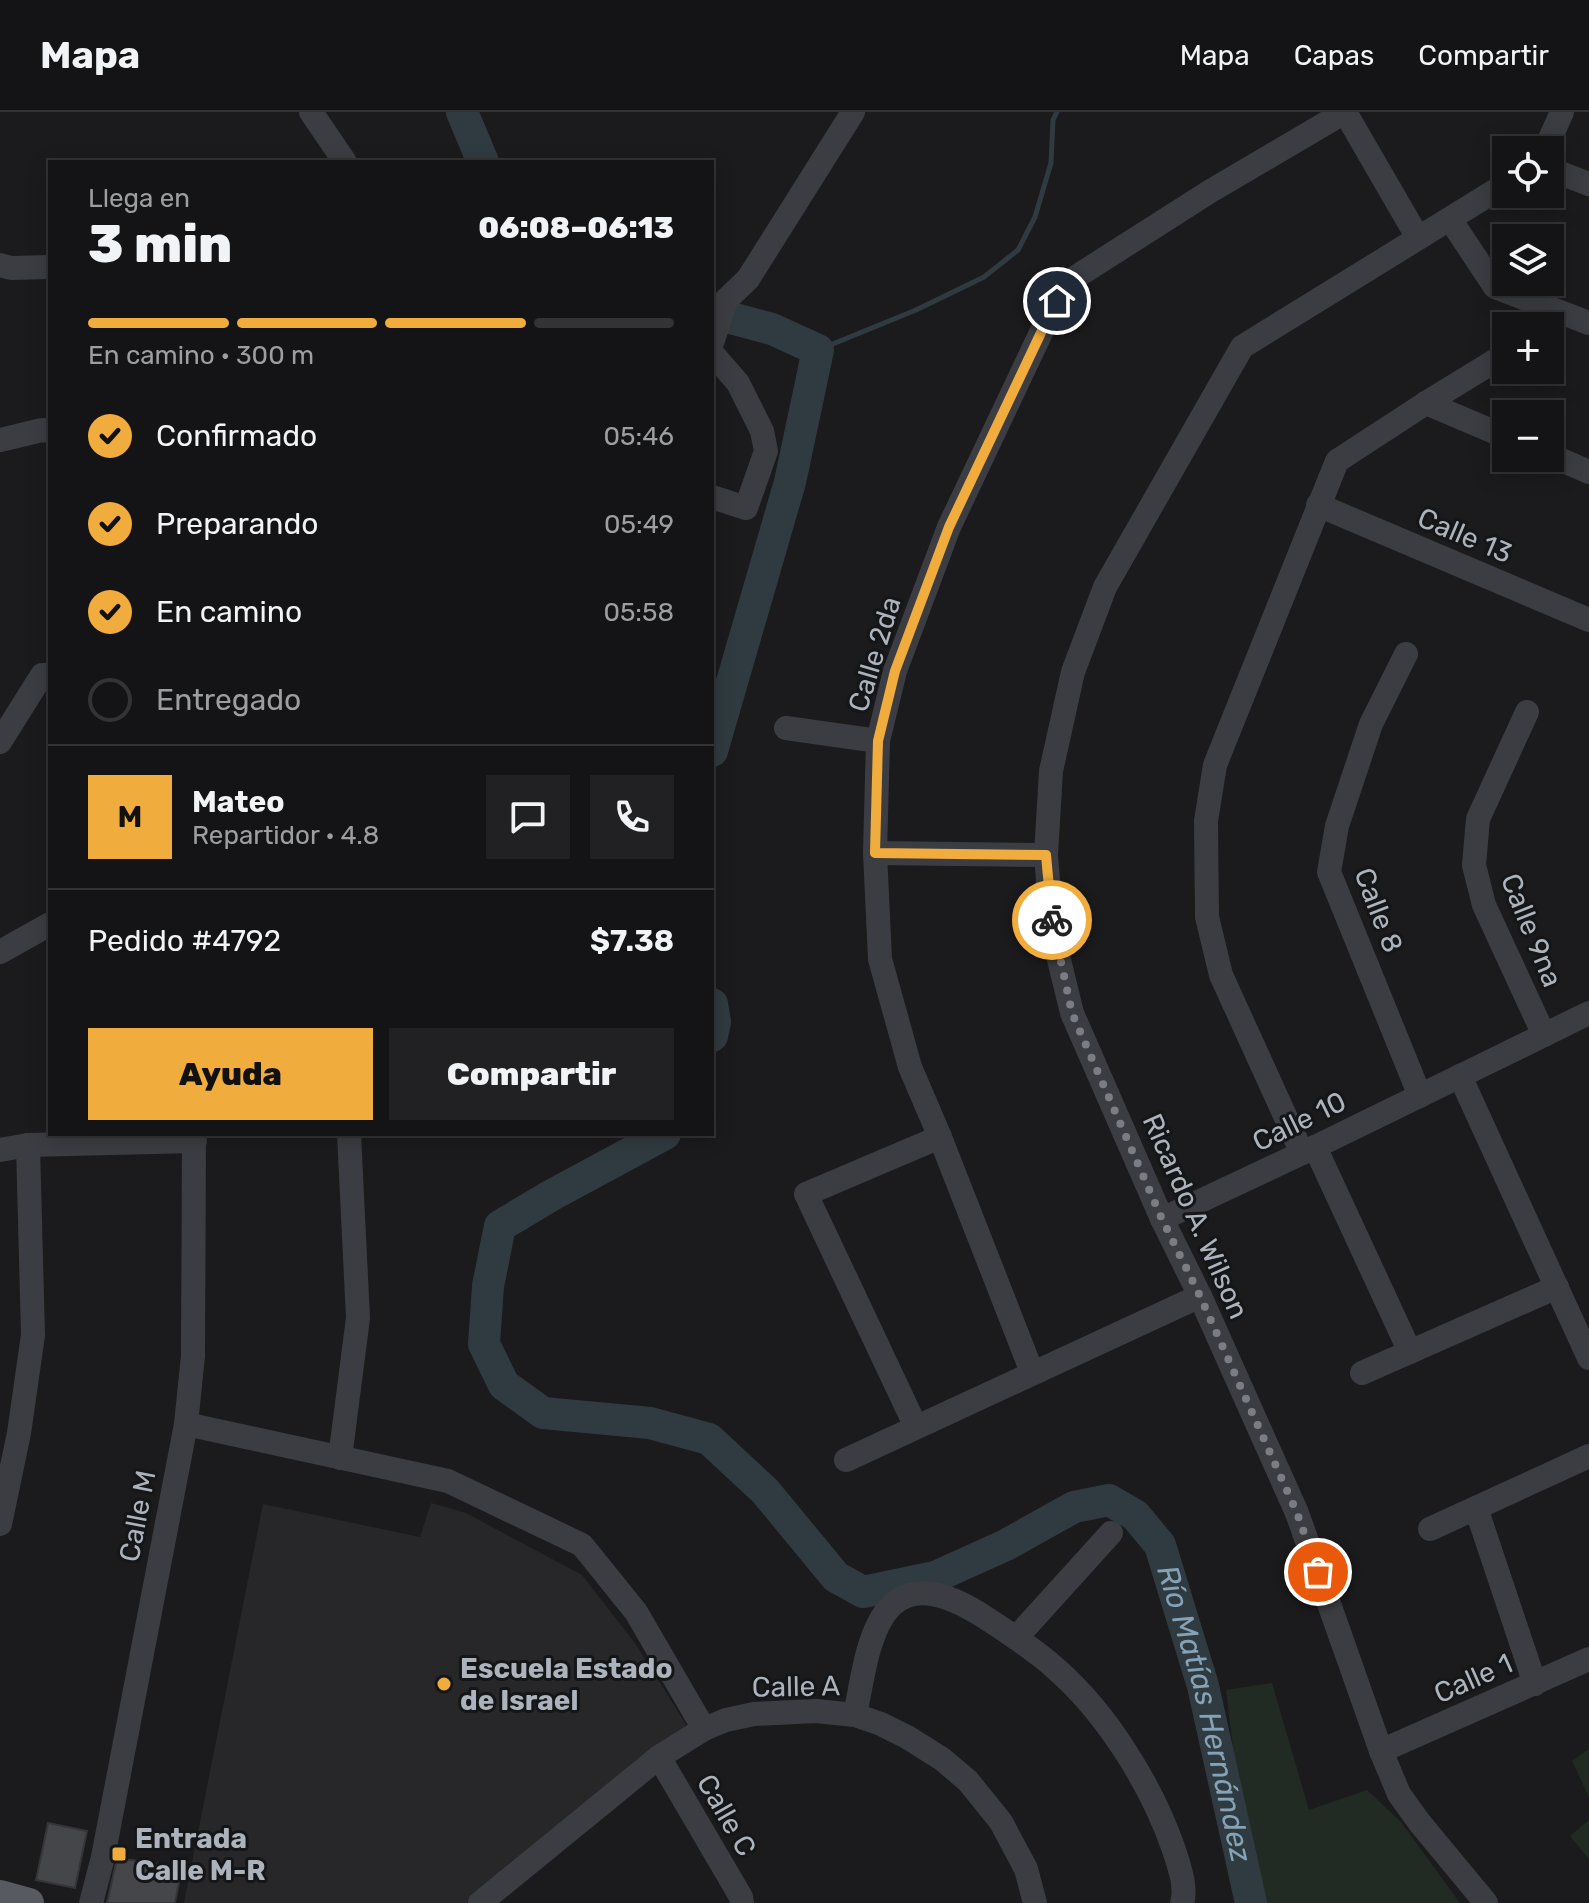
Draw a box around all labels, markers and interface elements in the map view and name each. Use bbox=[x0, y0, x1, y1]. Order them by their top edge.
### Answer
text: Mapa bbox=[40, 32, 140, 78]
text: Mapa bbox=[1180, 39, 1250, 72]
text: Capas bbox=[1294, 39, 1374, 72]
text: Compartir bbox=[1418, 39, 1549, 72]
map controls bbox=[1492, 136, 1564, 472]
button: locate bbox=[1492, 136, 1564, 208]
text: Llega en bbox=[88, 183, 190, 214]
text: 06:08–06:13 bbox=[478, 210, 674, 246]
text: 3 min bbox=[88, 213, 232, 275]
button: layers bbox=[1492, 224, 1564, 296]
pin bbox=[1023, 267, 1091, 335]
icon: home bbox=[1035, 279, 1079, 323]
button: + bbox=[1492, 312, 1564, 384]
text: En camino · 300 m bbox=[88, 340, 314, 371]
button: − bbox=[1492, 400, 1564, 472]
icon: check bbox=[88, 414, 132, 458]
text: Confirmado bbox=[156, 418, 317, 454]
text: 05:46 bbox=[604, 421, 674, 452]
street label: Calle 13 bbox=[1413, 501, 1517, 570]
icon: check bbox=[88, 502, 132, 546]
text: Preparando bbox=[156, 506, 319, 542]
text: 05:49 bbox=[604, 509, 674, 540]
icon: check bbox=[88, 590, 132, 634]
street label: Calle 2da bbox=[841, 593, 908, 716]
text: En camino bbox=[156, 594, 302, 630]
text: 05:58 bbox=[603, 597, 674, 628]
text: Entregado bbox=[156, 682, 301, 718]
button: chat bbox=[486, 775, 570, 859]
button: phone bbox=[590, 775, 674, 859]
text: Mateo bbox=[192, 784, 285, 820]
text: M bbox=[118, 799, 142, 835]
text: Repartidor · 4.8 bbox=[192, 820, 379, 851]
street label: Calle 8 bbox=[1347, 863, 1410, 957]
street label: Calle 9na bbox=[1494, 869, 1569, 992]
courier bbox=[1012, 880, 1092, 960]
icon: bike bbox=[1030, 898, 1074, 942]
text: Pedido #4792 bbox=[88, 923, 281, 959]
text: $7.38 bbox=[590, 923, 674, 959]
button: Ayuda bbox=[88, 1028, 373, 1120]
button: Compartir bbox=[389, 1028, 674, 1120]
street label: Calle 10 bbox=[1247, 1085, 1351, 1158]
street label: Ricardo A. Wilson bbox=[1136, 1109, 1256, 1324]
street label: Calle M bbox=[112, 1468, 163, 1565]
pin bbox=[1284, 1538, 1352, 1606]
icon: bag bbox=[1296, 1550, 1340, 1594]
water label: Río Matías Hernández bbox=[1149, 1561, 1259, 1866]
street label: Calle 1 bbox=[1429, 1647, 1517, 1710]
place label: Escuela Estado de Israel bbox=[460, 1652, 673, 1717]
street label: Calle A bbox=[752, 1669, 841, 1704]
marker: Escuela Estado de Israel bbox=[435, 1675, 453, 1693]
street label: Calle C bbox=[690, 1769, 763, 1862]
place label: Entrada Calle M-R bbox=[135, 1822, 266, 1887]
marker: Entrada Calle M-R bbox=[110, 1845, 128, 1863]

